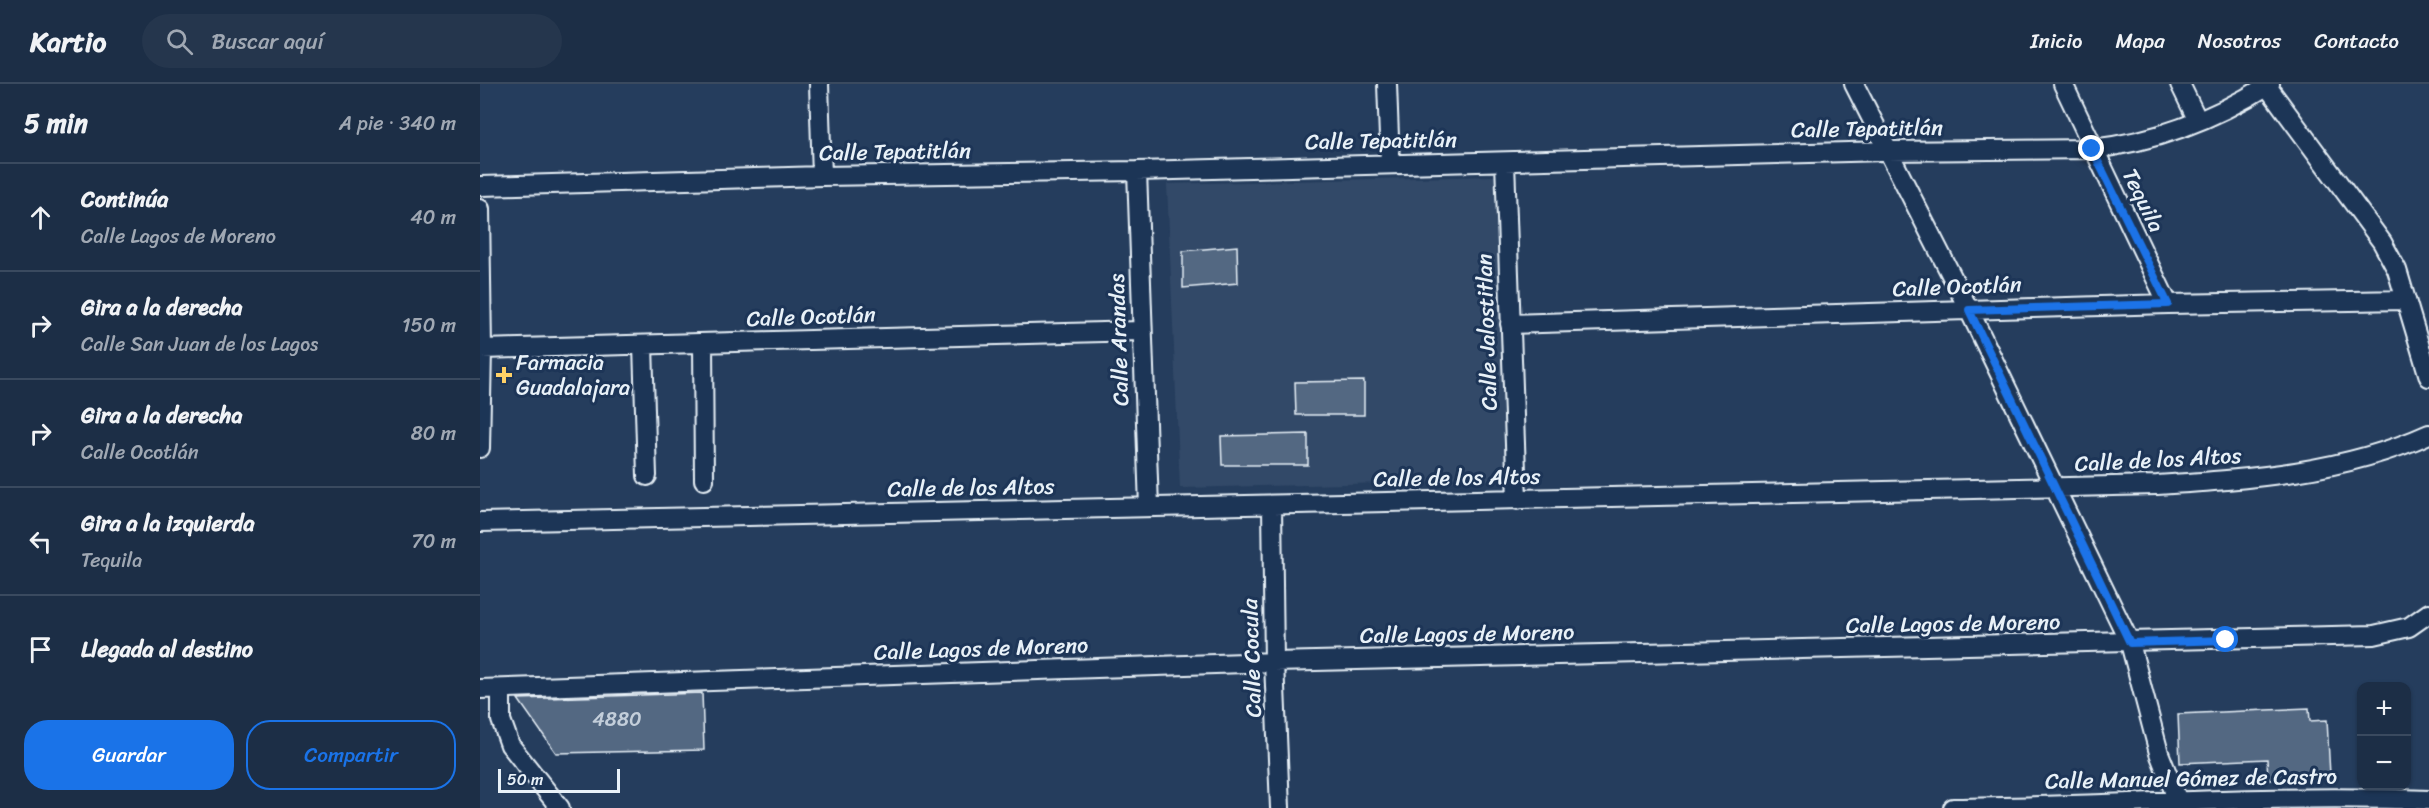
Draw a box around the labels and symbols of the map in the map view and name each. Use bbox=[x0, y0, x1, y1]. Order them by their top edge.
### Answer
street label: Calle Tepatitlán bbox=[1791, 108, 1943, 149]
street label: Calle Tepatitlán bbox=[1305, 120, 1457, 161]
street label: Calle Tepatitlán bbox=[819, 131, 971, 172]
route end bbox=[2078, 135, 2104, 161]
street label: Tequila bbox=[2111, 161, 2176, 239]
street label: Calle Jalostitlan bbox=[1464, 253, 1509, 411]
street label: Calle Ocotlán bbox=[1892, 265, 2022, 308]
street label: Calle Arandas bbox=[1097, 273, 1140, 407]
street label: Calle Ocotlán bbox=[746, 295, 876, 338]
place label: Farmacia Guadalajara bbox=[516, 343, 630, 407]
marker: Farmacia Guadalajara bbox=[497, 368, 511, 382]
street label: Calle de los Altos bbox=[2074, 436, 2243, 483]
street label: Calle de los Altos bbox=[1373, 457, 1542, 498]
street label: Calle de los Altos bbox=[887, 467, 1056, 508]
street label: Calle Cocula bbox=[1230, 597, 1273, 718]
street label: Calle Lagos de Moreno bbox=[1845, 602, 2061, 645]
street label: Calle Lagos de Moreno bbox=[1359, 612, 1575, 655]
street label: Calle Lagos de Moreno bbox=[873, 625, 1089, 672]
route start bbox=[2212, 626, 2238, 652]
house number: 4880 bbox=[592, 702, 642, 737]
street label: Calle Manuel Gómez de Castro bbox=[2045, 756, 2337, 801]
scale bar bbox=[498, 766, 620, 794]

